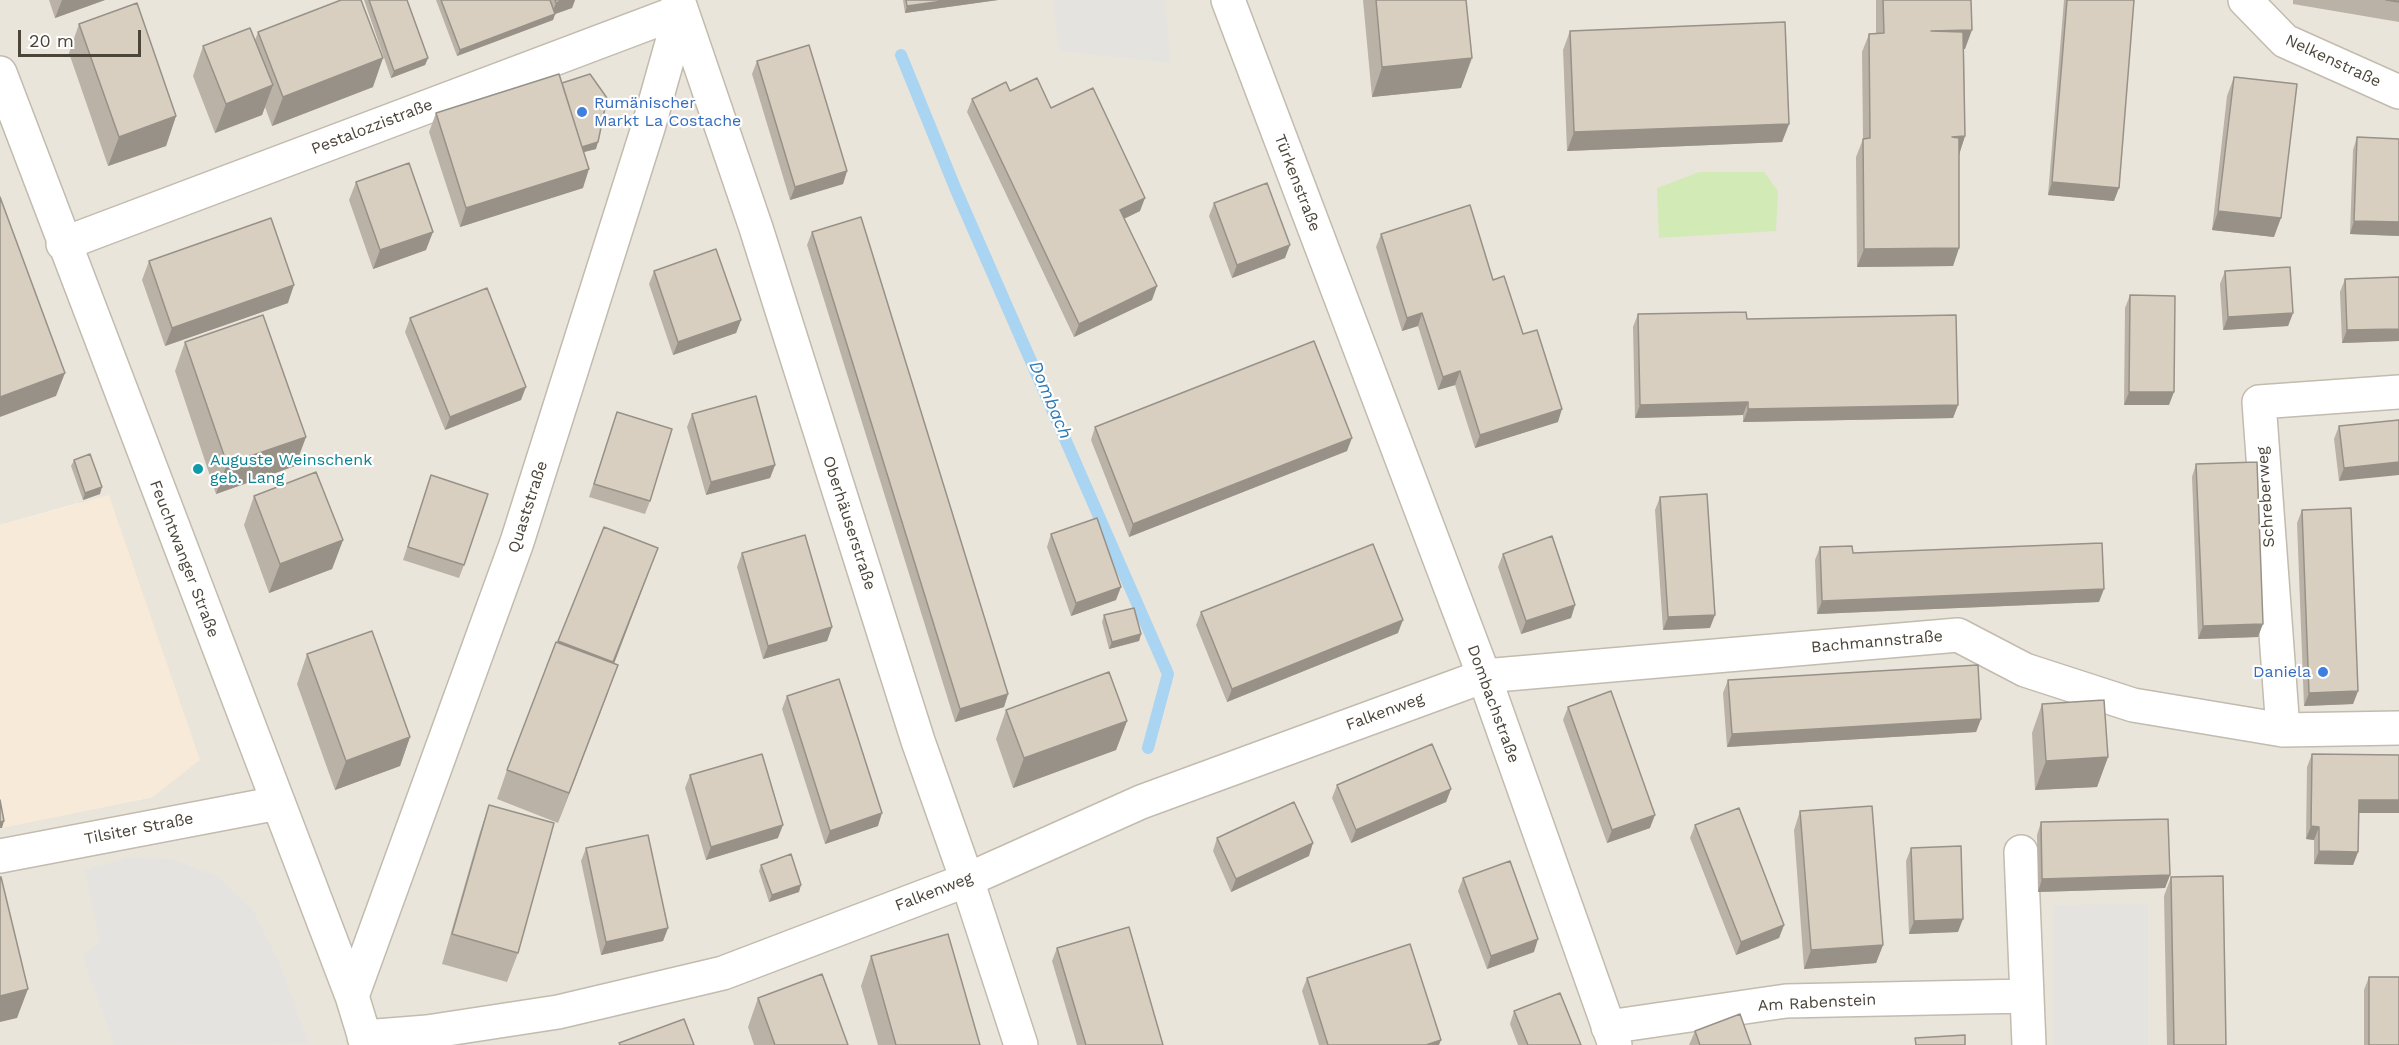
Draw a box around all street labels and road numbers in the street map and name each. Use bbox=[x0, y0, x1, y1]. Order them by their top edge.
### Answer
street label: Nelkenstraße bbox=[2282, 30, 2384, 92]
street label: Pestalozzistraße bbox=[309, 95, 435, 159]
street label: Türkenstraße bbox=[1270, 132, 1324, 234]
street label: Schreberweg bbox=[2253, 446, 2279, 548]
street label: Oberhäuserstraße bbox=[818, 453, 880, 593]
street label: Quaststraße bbox=[504, 459, 552, 555]
street label: Feuchtwanger Straße bbox=[145, 478, 223, 640]
street label: Bachmannstraße bbox=[1810, 627, 1944, 657]
street label: Dombachstraße bbox=[1463, 642, 1523, 766]
street label: Falkenweg bbox=[1343, 689, 1427, 735]
street label: Tilsiter Straße bbox=[83, 809, 195, 849]
street label: Falkenweg bbox=[892, 868, 976, 916]
street label: Am Rabenstein bbox=[1757, 990, 1877, 1016]

